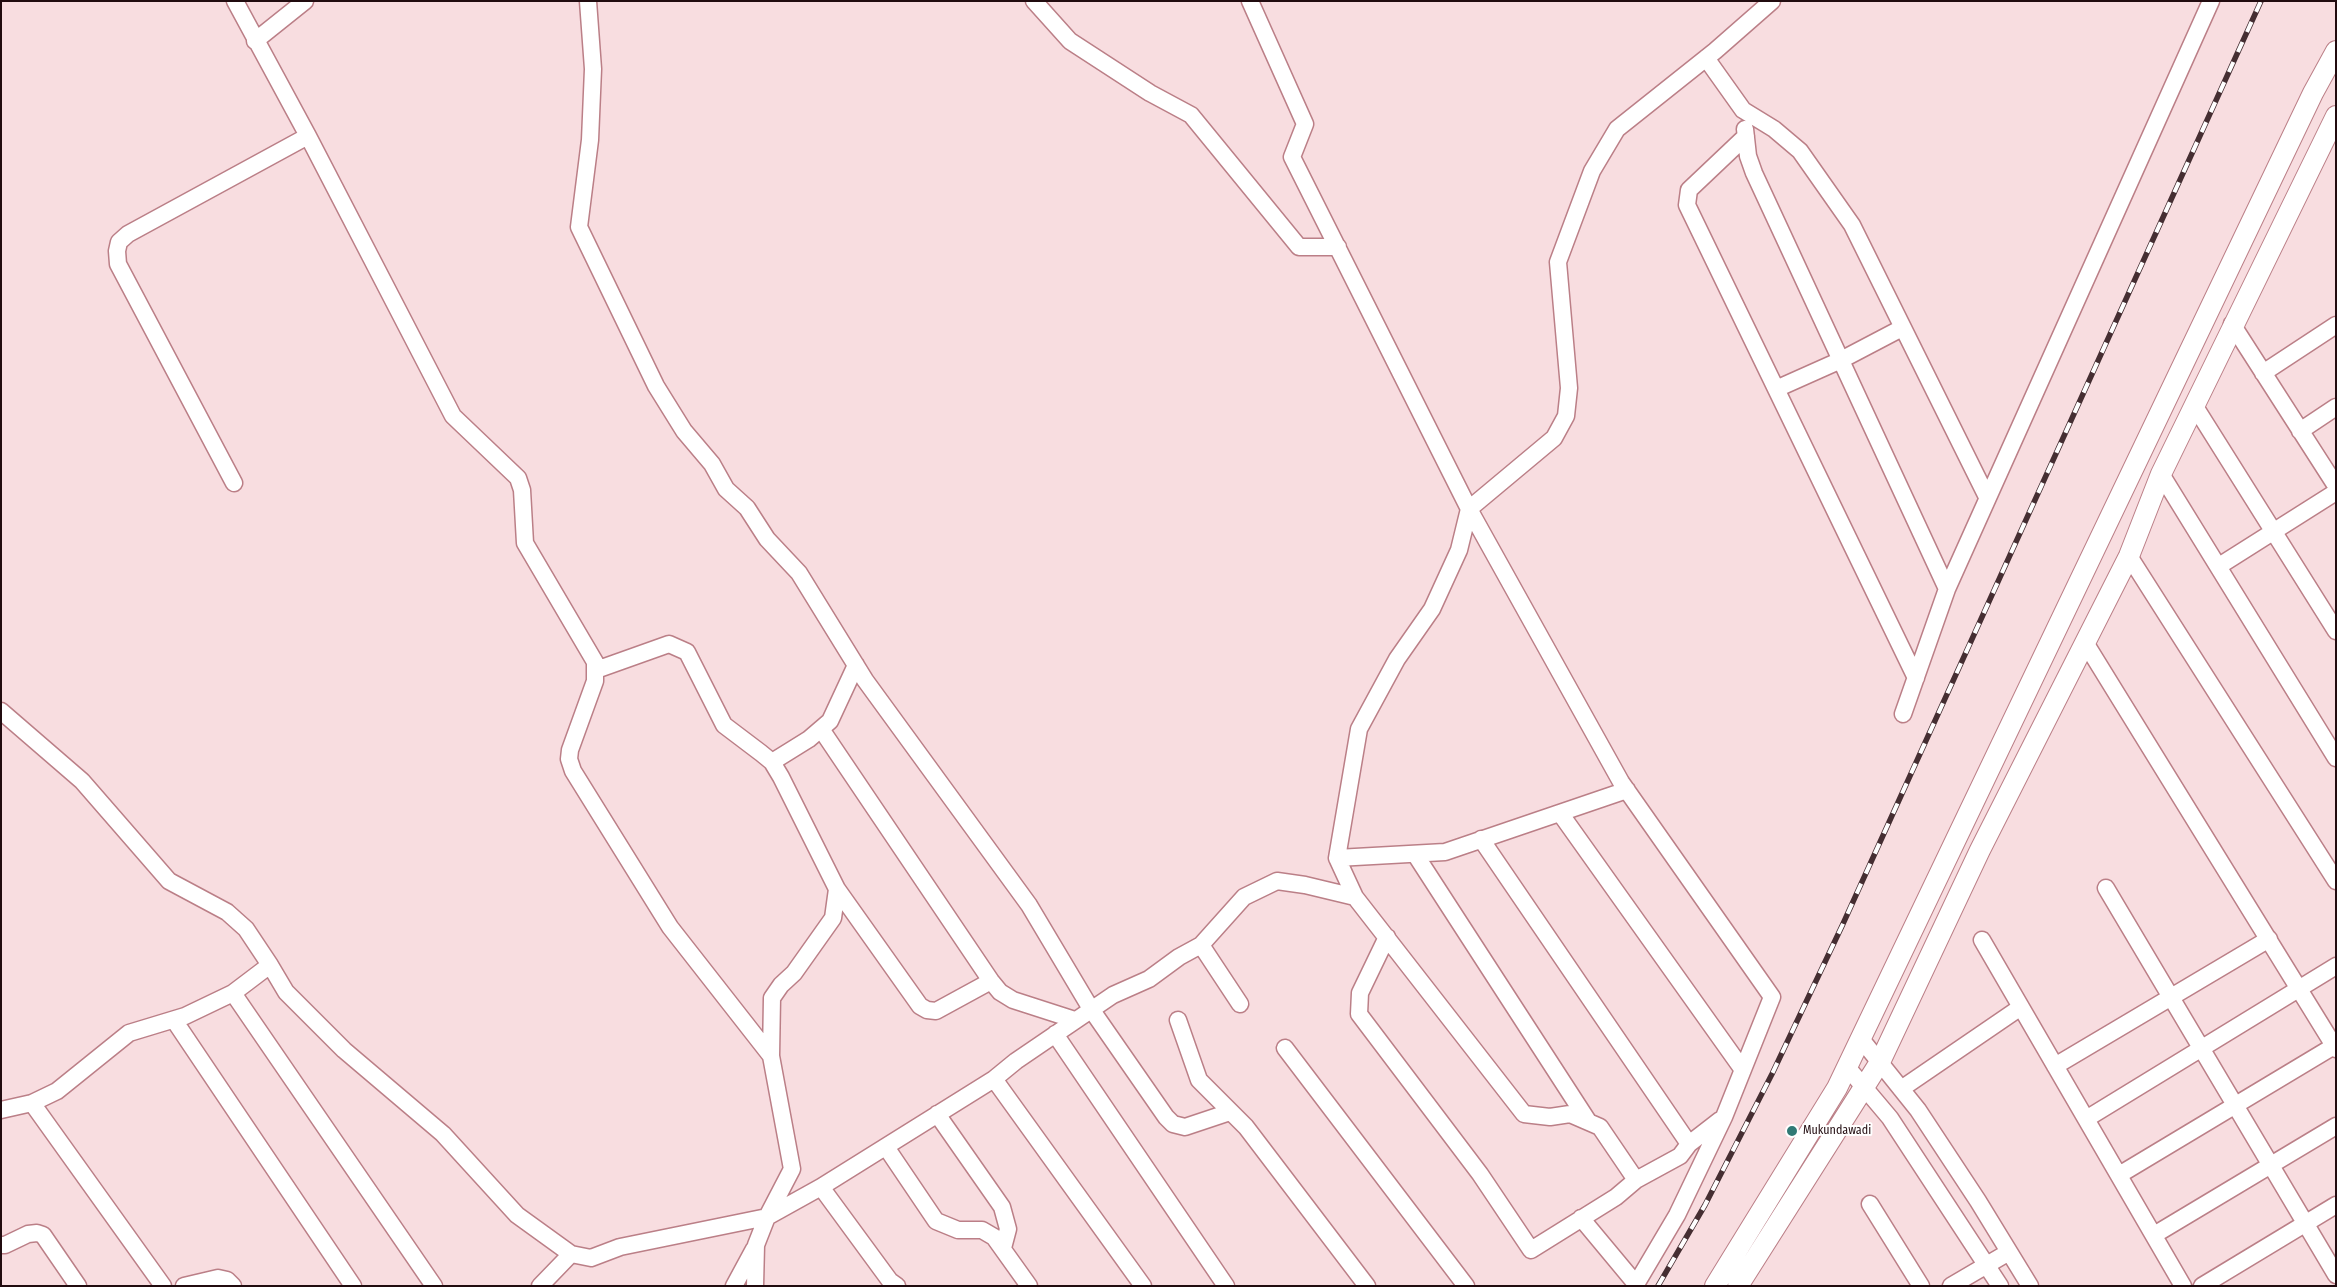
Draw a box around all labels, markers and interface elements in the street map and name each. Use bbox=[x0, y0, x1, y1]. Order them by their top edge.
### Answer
marker: Mukundawadi bbox=[1785, 1124, 1799, 1138]
place label: Mukundawadi bbox=[1803, 1124, 1871, 1138]

